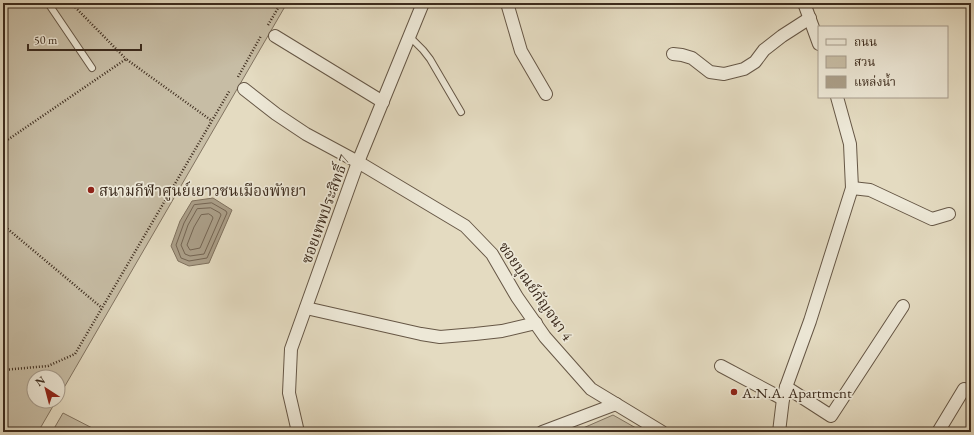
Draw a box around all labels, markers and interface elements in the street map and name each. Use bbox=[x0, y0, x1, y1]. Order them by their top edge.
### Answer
scale bar bbox=[28, 26, 141, 52]
legend bbox=[818, 26, 948, 98]
text: 50 m bbox=[34, 32, 58, 48]
text: ถนน bbox=[854, 34, 877, 50]
text: สวน bbox=[854, 54, 876, 70]
text: แหล่งน้ำ bbox=[854, 73, 896, 90]
street label: ซอยเทพประสิทธิ์ 7 bbox=[296, 151, 354, 266]
place label: สนามกีฬาศูนย์เยาวชนเมืองพัทยา bbox=[99, 181, 307, 201]
marker: สนามกีฬาศูนย์เยาวชนเมืองพัทยา bbox=[86, 185, 96, 195]
street label: ซอยบุณย์กัญจนา 4 bbox=[493, 238, 578, 346]
north arrow bbox=[26, 369, 66, 409]
text: N bbox=[32, 373, 48, 389]
place label: A.N.A. Apartment bbox=[741, 383, 852, 402]
marker: A.N.A. Apartment bbox=[729, 387, 739, 397]

